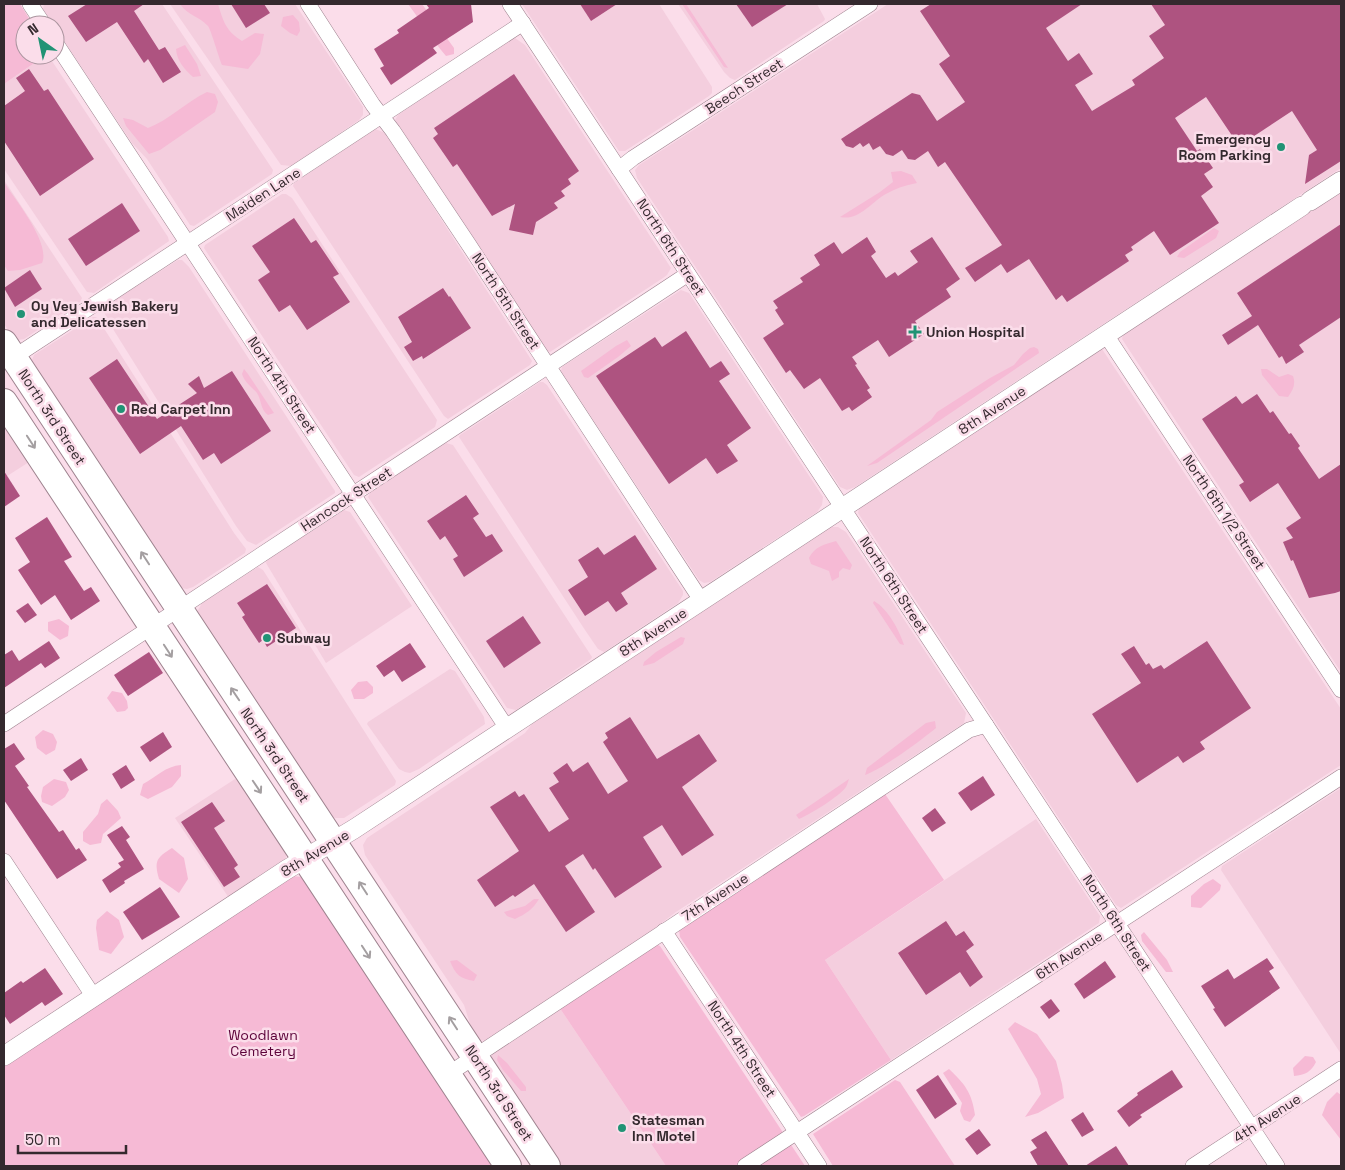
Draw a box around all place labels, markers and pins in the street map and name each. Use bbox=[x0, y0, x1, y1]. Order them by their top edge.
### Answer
place label: Emergency Room Parking bbox=[1178, 130, 1271, 164]
marker: Emergency Room Parking bbox=[1275, 141, 1287, 153]
place label: Oy Vey Jewish Bakery and Delicatessen bbox=[31, 297, 178, 331]
marker: Oy Vey Jewish Bakery and Delicatessen bbox=[15, 308, 27, 320]
place label: Union Hospital bbox=[926, 323, 1024, 341]
marker: Union Hospital bbox=[908, 325, 922, 339]
place label: Red Carpet Inn bbox=[131, 400, 231, 418]
marker: Red Carpet Inn bbox=[115, 403, 127, 415]
place label: Subway bbox=[277, 629, 331, 647]
marker: Subway bbox=[261, 632, 273, 644]
place label: Statesman Inn Motel bbox=[632, 1111, 705, 1145]
marker: Statesman Inn Motel bbox=[616, 1122, 628, 1134]

